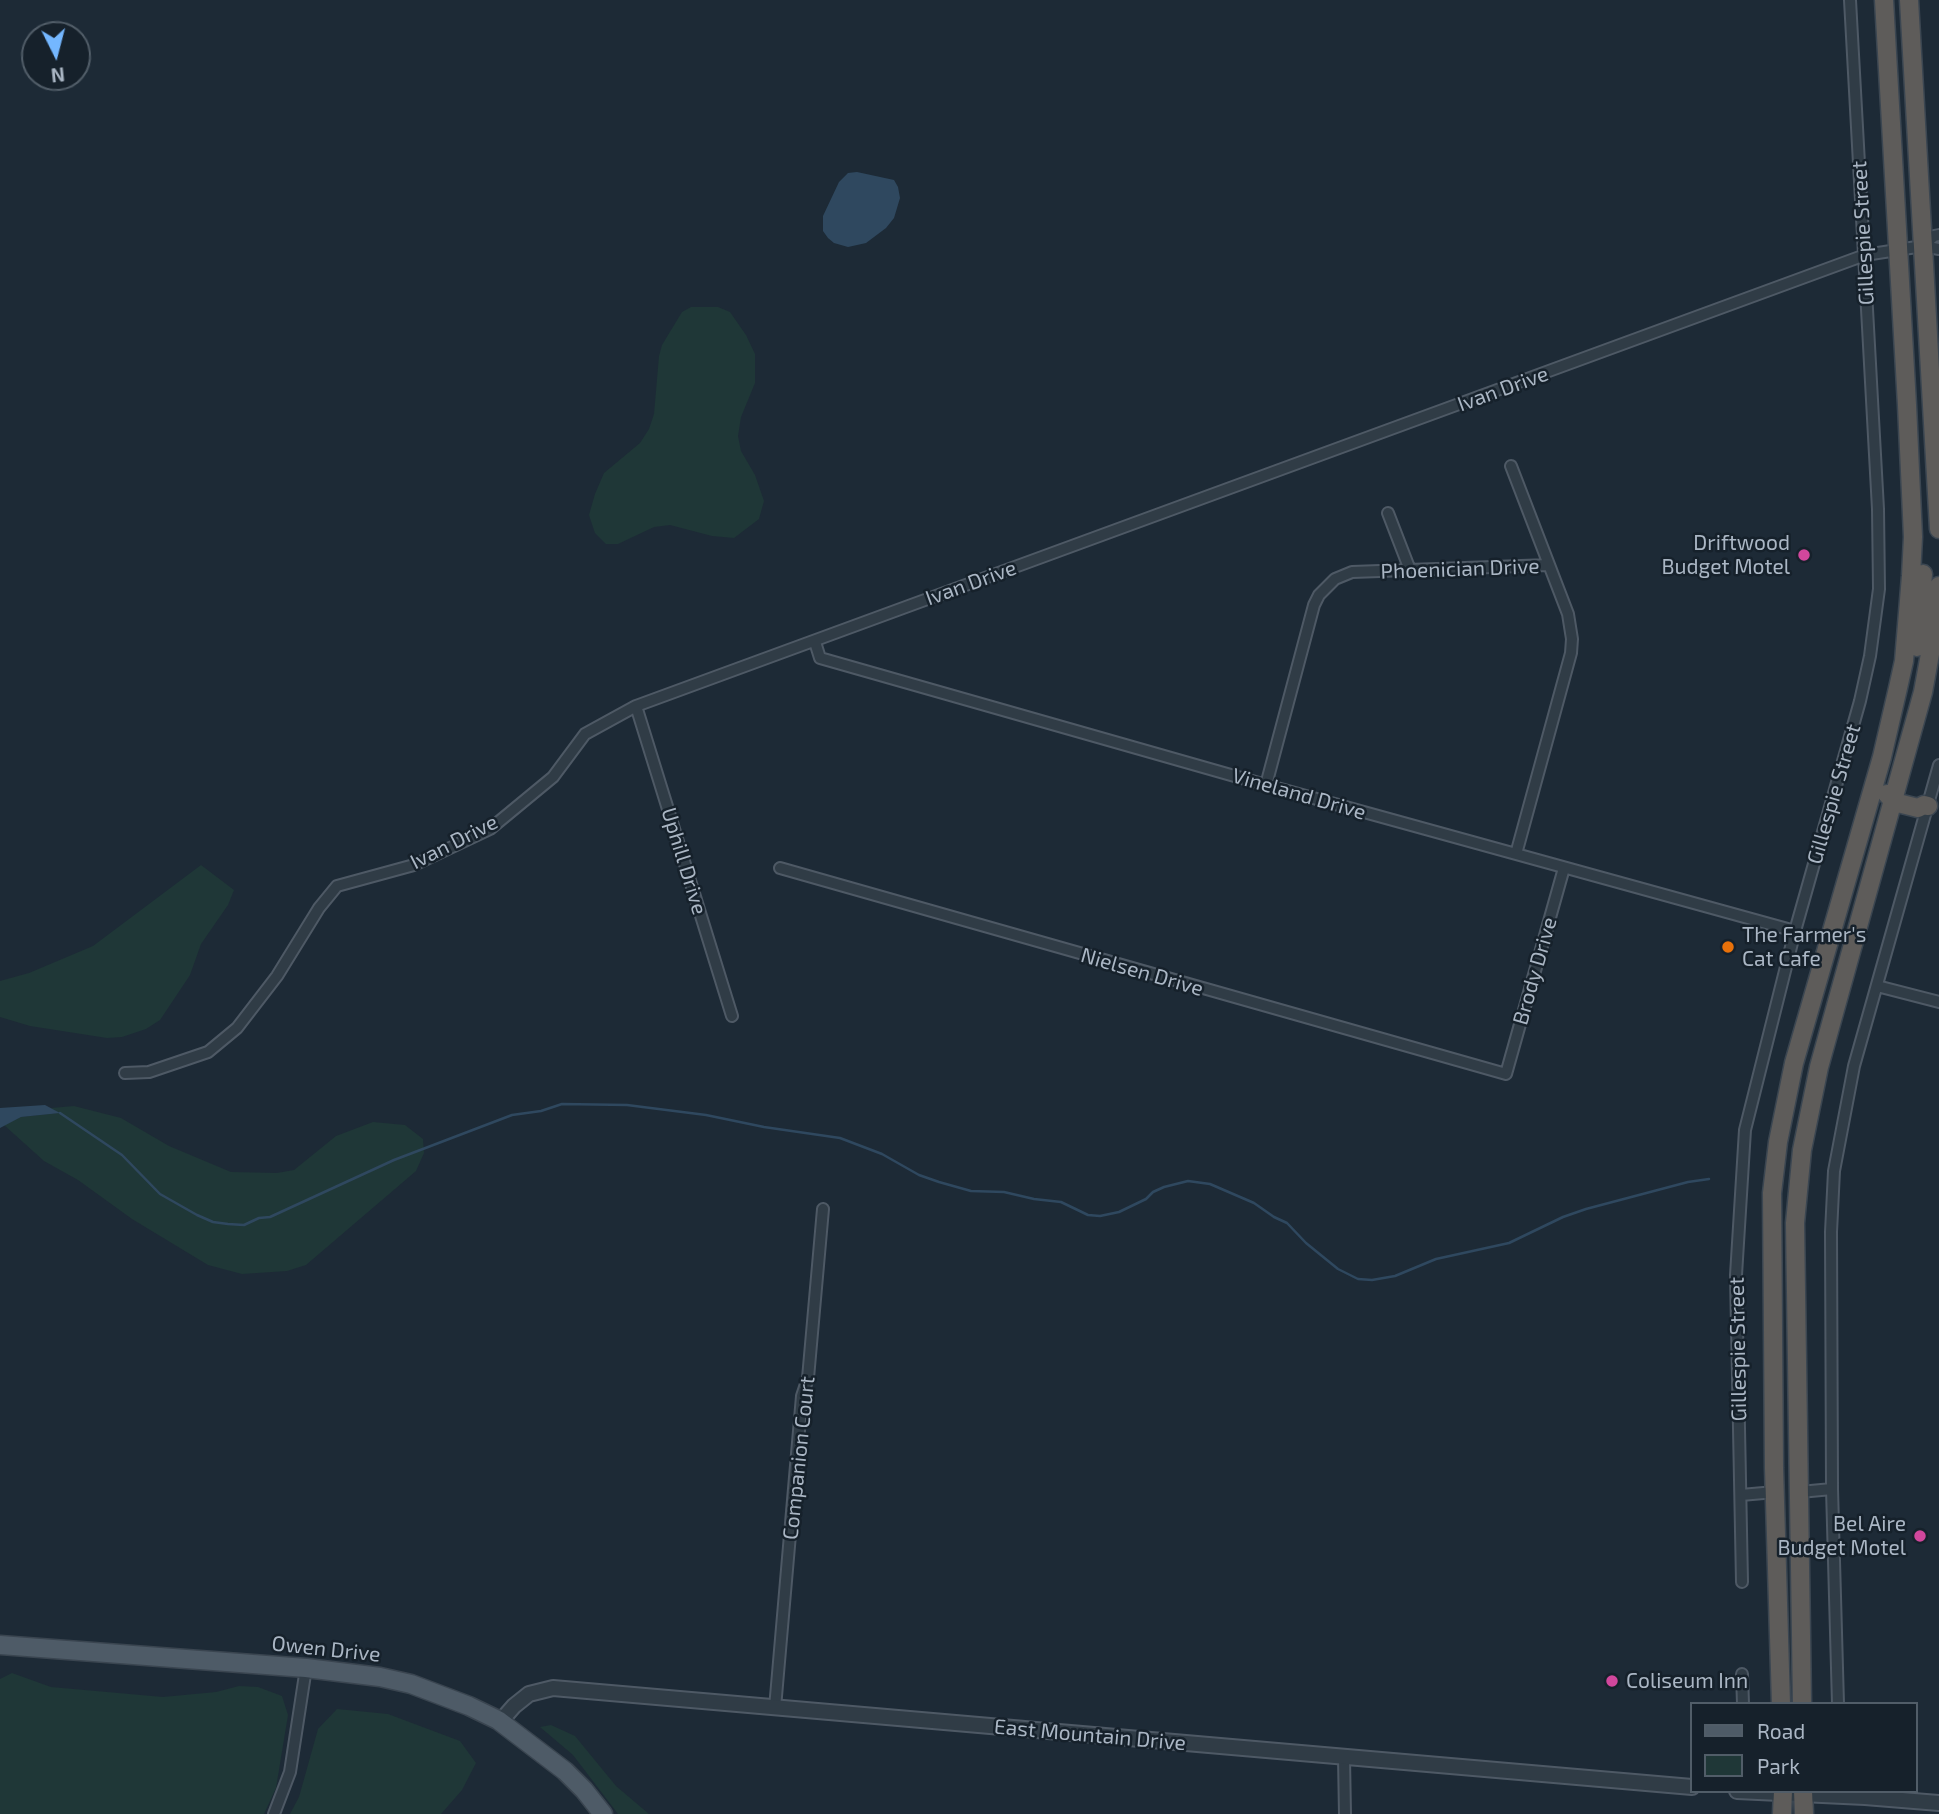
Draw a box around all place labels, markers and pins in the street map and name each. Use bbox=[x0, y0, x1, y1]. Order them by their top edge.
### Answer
place label: Driftwood Budget Motel bbox=[1662, 530, 1790, 580]
marker: Driftwood Budget Motel bbox=[1796, 547, 1812, 563]
place label: The Farmer's Cat Cafe bbox=[1742, 922, 1866, 972]
marker: The Farmer's Cat Cafe bbox=[1720, 939, 1736, 955]
place label: Bel Aire Budget Motel bbox=[1778, 1511, 1906, 1561]
marker: Bel Aire Budget Motel bbox=[1912, 1528, 1928, 1544]
place label: Coliseum Inn bbox=[1626, 1668, 1748, 1694]
marker: Coliseum Inn bbox=[1604, 1673, 1620, 1689]

